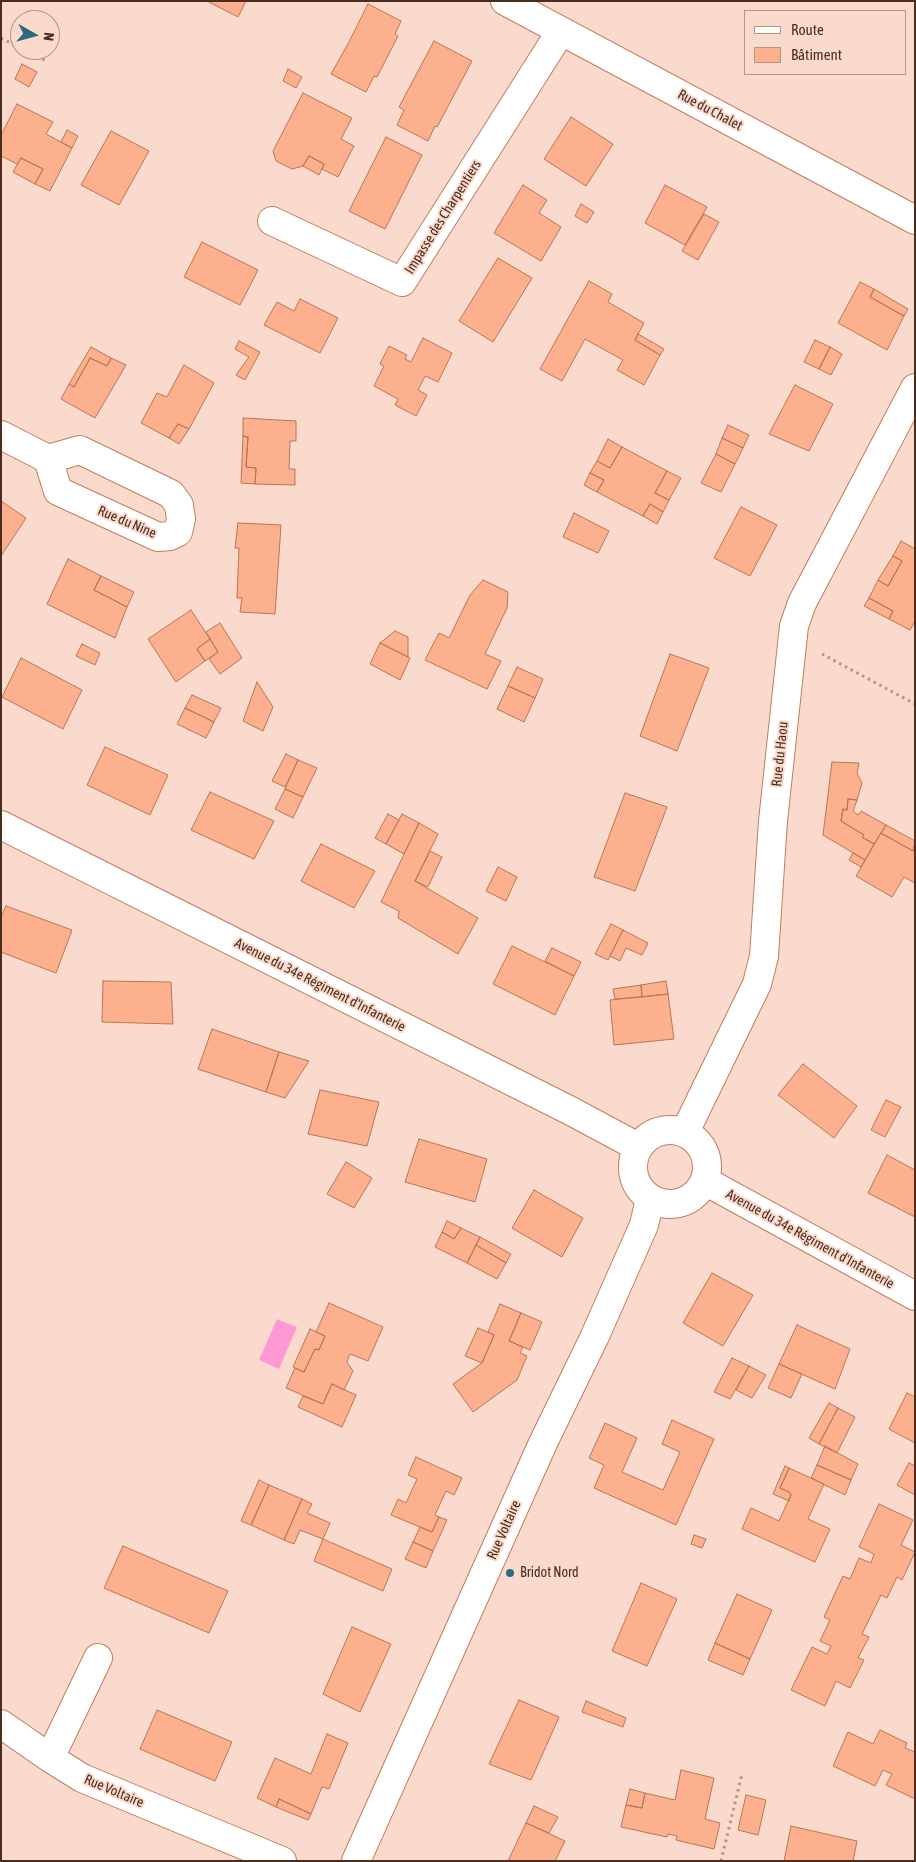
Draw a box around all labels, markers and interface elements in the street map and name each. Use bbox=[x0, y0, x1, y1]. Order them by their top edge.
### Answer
north arrow bbox=[10, 10, 60, 60]
legend bbox=[744, 10, 906, 75]
text: Route bbox=[791, 21, 824, 38]
text: N bbox=[40, 32, 57, 42]
text: Bâtiment bbox=[791, 46, 842, 63]
street label: Rue du Chalet bbox=[675, 86, 745, 134]
street label: Impasse des Charpentiers bbox=[401, 157, 485, 277]
street label: Rue du Nine bbox=[95, 502, 159, 542]
street label: Rue du Haou bbox=[768, 721, 792, 787]
street label: Avenue du 34e Régiment d'Infanterie bbox=[232, 934, 408, 1036]
street label: Avenue du 34e Régiment d'Infanterie bbox=[723, 1186, 897, 1292]
street label: Rue Voltaire bbox=[484, 1498, 524, 1562]
place label: Bridot Nord bbox=[520, 1565, 579, 1581]
marker: Bridot Nord bbox=[504, 1567, 516, 1579]
street label: Rue Voltaire bbox=[82, 1771, 146, 1811]

